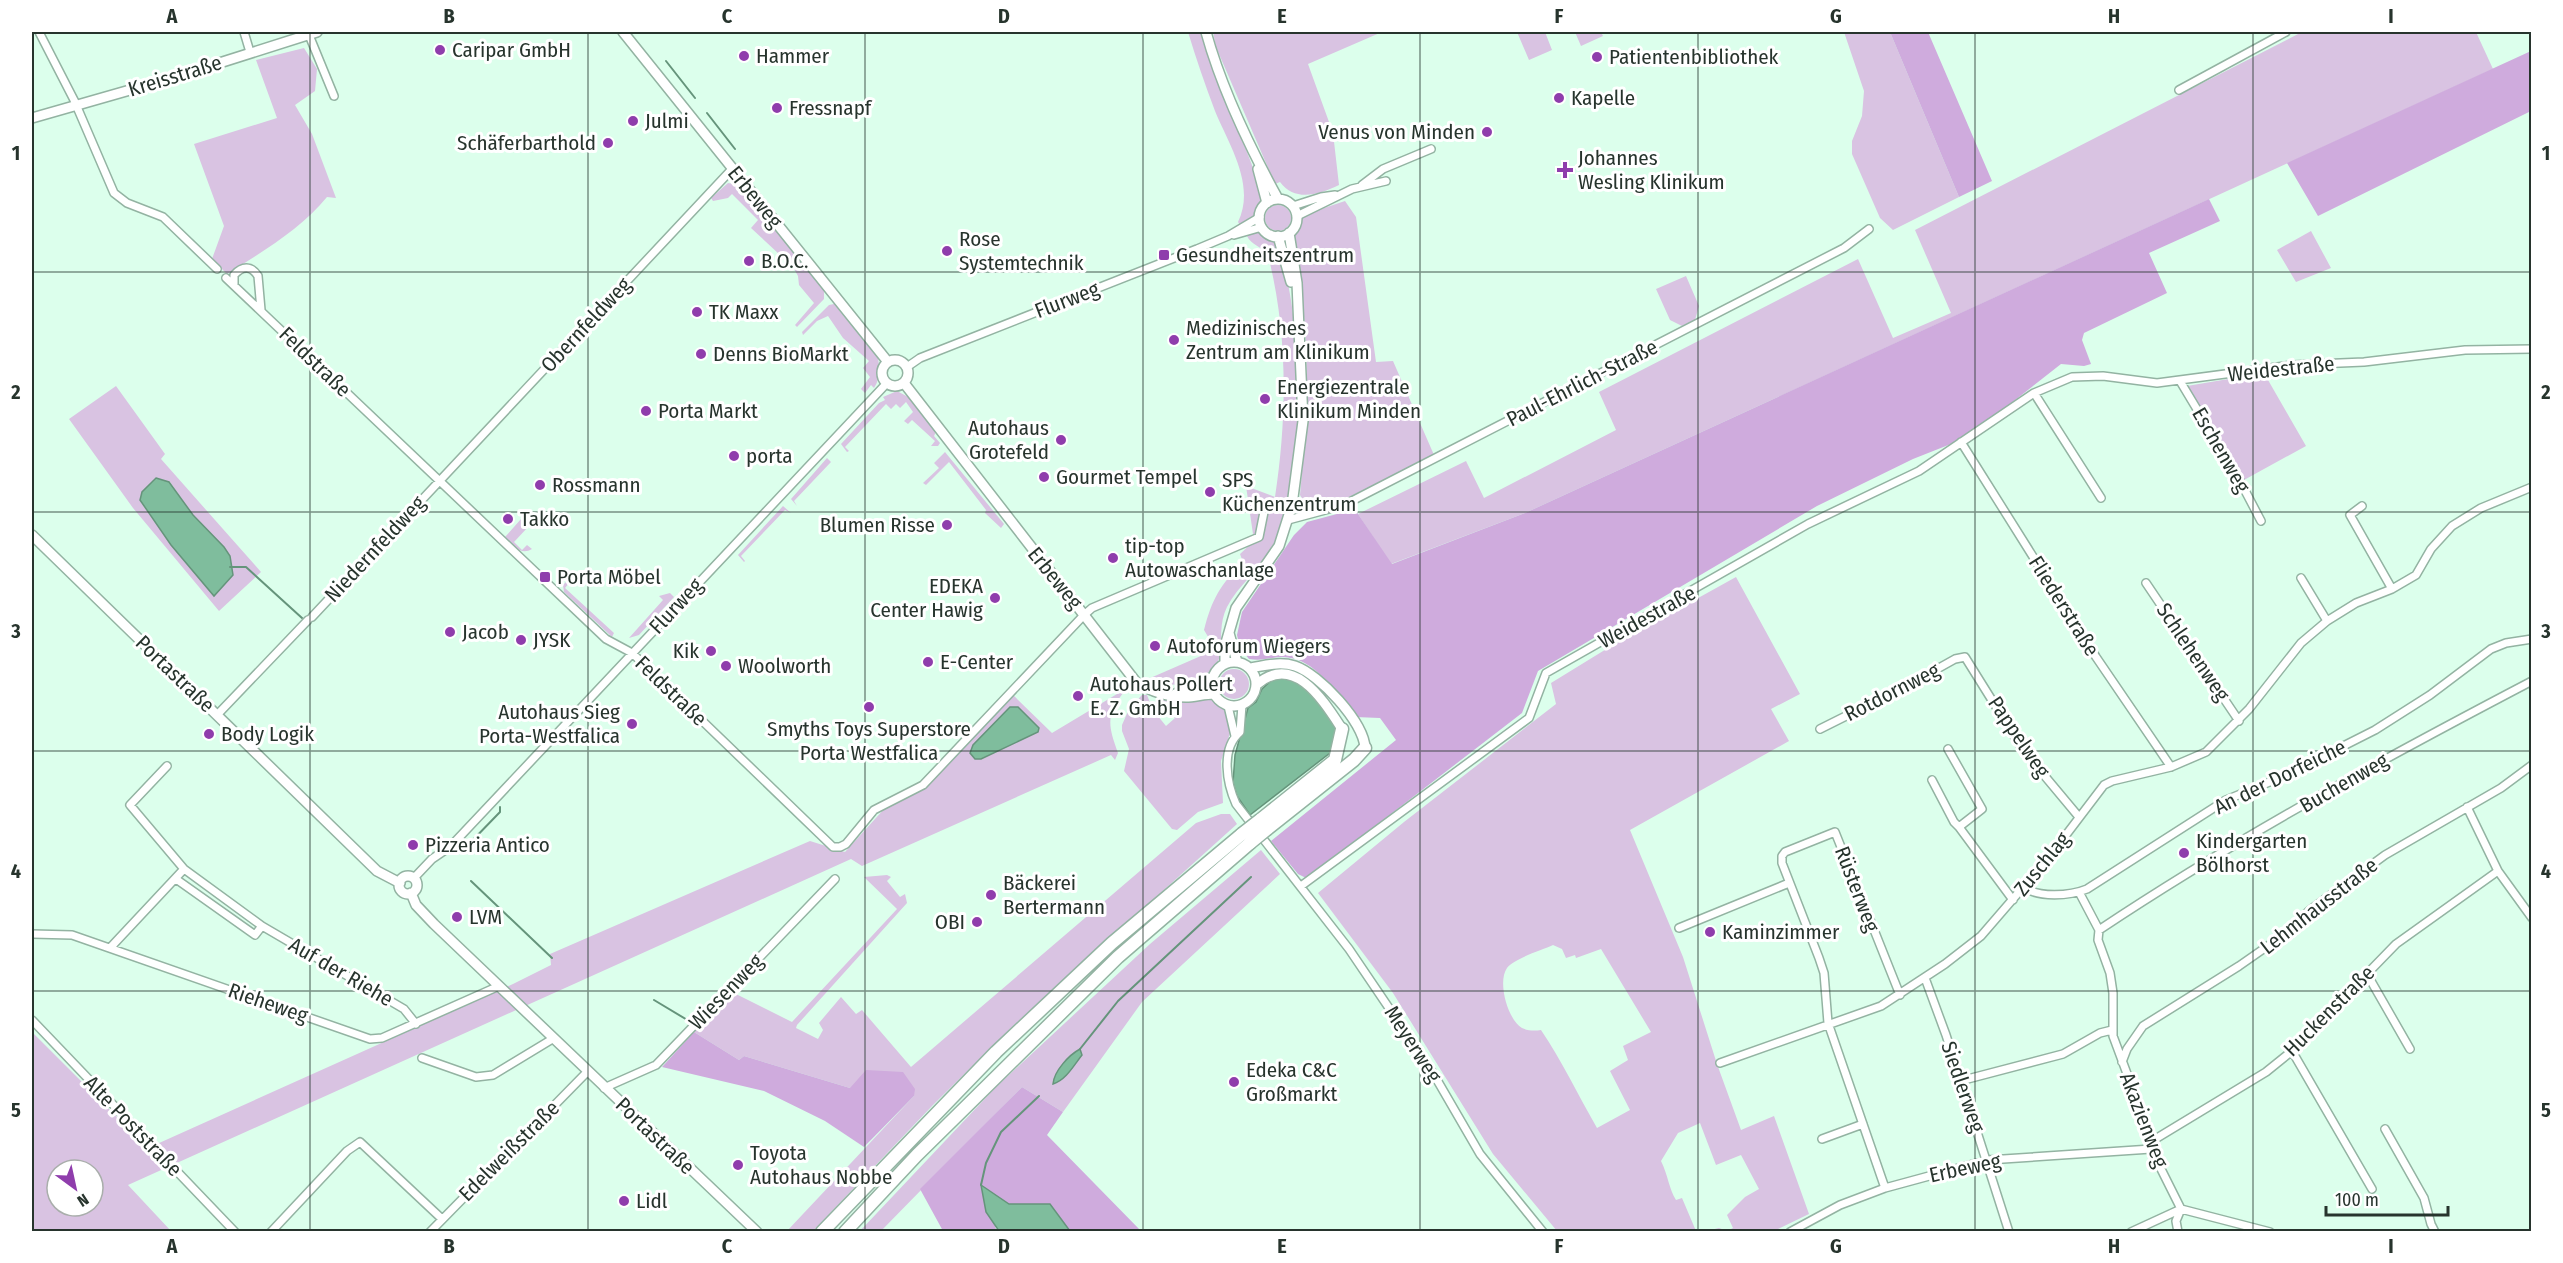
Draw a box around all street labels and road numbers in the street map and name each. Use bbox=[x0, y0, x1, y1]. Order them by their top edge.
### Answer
street label: Kreisstraße bbox=[125, 49, 225, 103]
street label: Erbeweg bbox=[722, 161, 788, 233]
street label: Obernfeldweg bbox=[535, 272, 637, 378]
street label: Flurweg bbox=[1031, 276, 1103, 324]
street label: Feldstraße bbox=[274, 321, 356, 403]
street label: Paul-Ehrlich-Straße bbox=[1502, 334, 1662, 432]
street label: Weidestraße bbox=[2226, 350, 2336, 388]
street label: Eschenweg bbox=[2186, 403, 2256, 497]
street label: Niedernfeldweg bbox=[319, 490, 431, 608]
street label: Erbeweg bbox=[1022, 542, 1088, 614]
street label: Fliederstraße bbox=[2023, 551, 2105, 661]
street label: Flurweg bbox=[644, 573, 708, 639]
street label: Weidestraße bbox=[1594, 580, 1700, 654]
street label: Schlehenweg bbox=[2151, 598, 2235, 706]
street label: Portastraße bbox=[130, 630, 220, 718]
street label: Feldstraße bbox=[630, 650, 712, 732]
street label: Rotdornweg bbox=[1840, 657, 1944, 727]
street label: Pappelweg bbox=[1982, 691, 2056, 783]
street label: An der Dorfeiche bbox=[2210, 734, 2350, 820]
street label: Buchenweg bbox=[2295, 747, 2393, 819]
street label: Zuschlag bbox=[2008, 827, 2076, 901]
street label: Rüsterweg bbox=[1829, 842, 1885, 936]
street label: Lehmhausstraße bbox=[2255, 852, 2383, 960]
street label: Auf der Riehe bbox=[284, 932, 398, 1012]
street label: Wiesenweg bbox=[683, 948, 769, 1035]
street label: Huckenstraße bbox=[2278, 960, 2380, 1062]
street label: Rieheweg bbox=[225, 977, 311, 1029]
street label: Meyerweg bbox=[1379, 1001, 1447, 1087]
street label: Siedlerweg bbox=[1935, 1038, 1991, 1136]
street label: Akazienweg bbox=[2114, 1069, 2174, 1171]
street label: Alte Poststraße bbox=[78, 1070, 188, 1182]
street label: Portastraße bbox=[610, 1092, 700, 1180]
street label: Edelweißstraße bbox=[453, 1095, 565, 1207]
street label: Erbeweg bbox=[1927, 1148, 2003, 1188]

